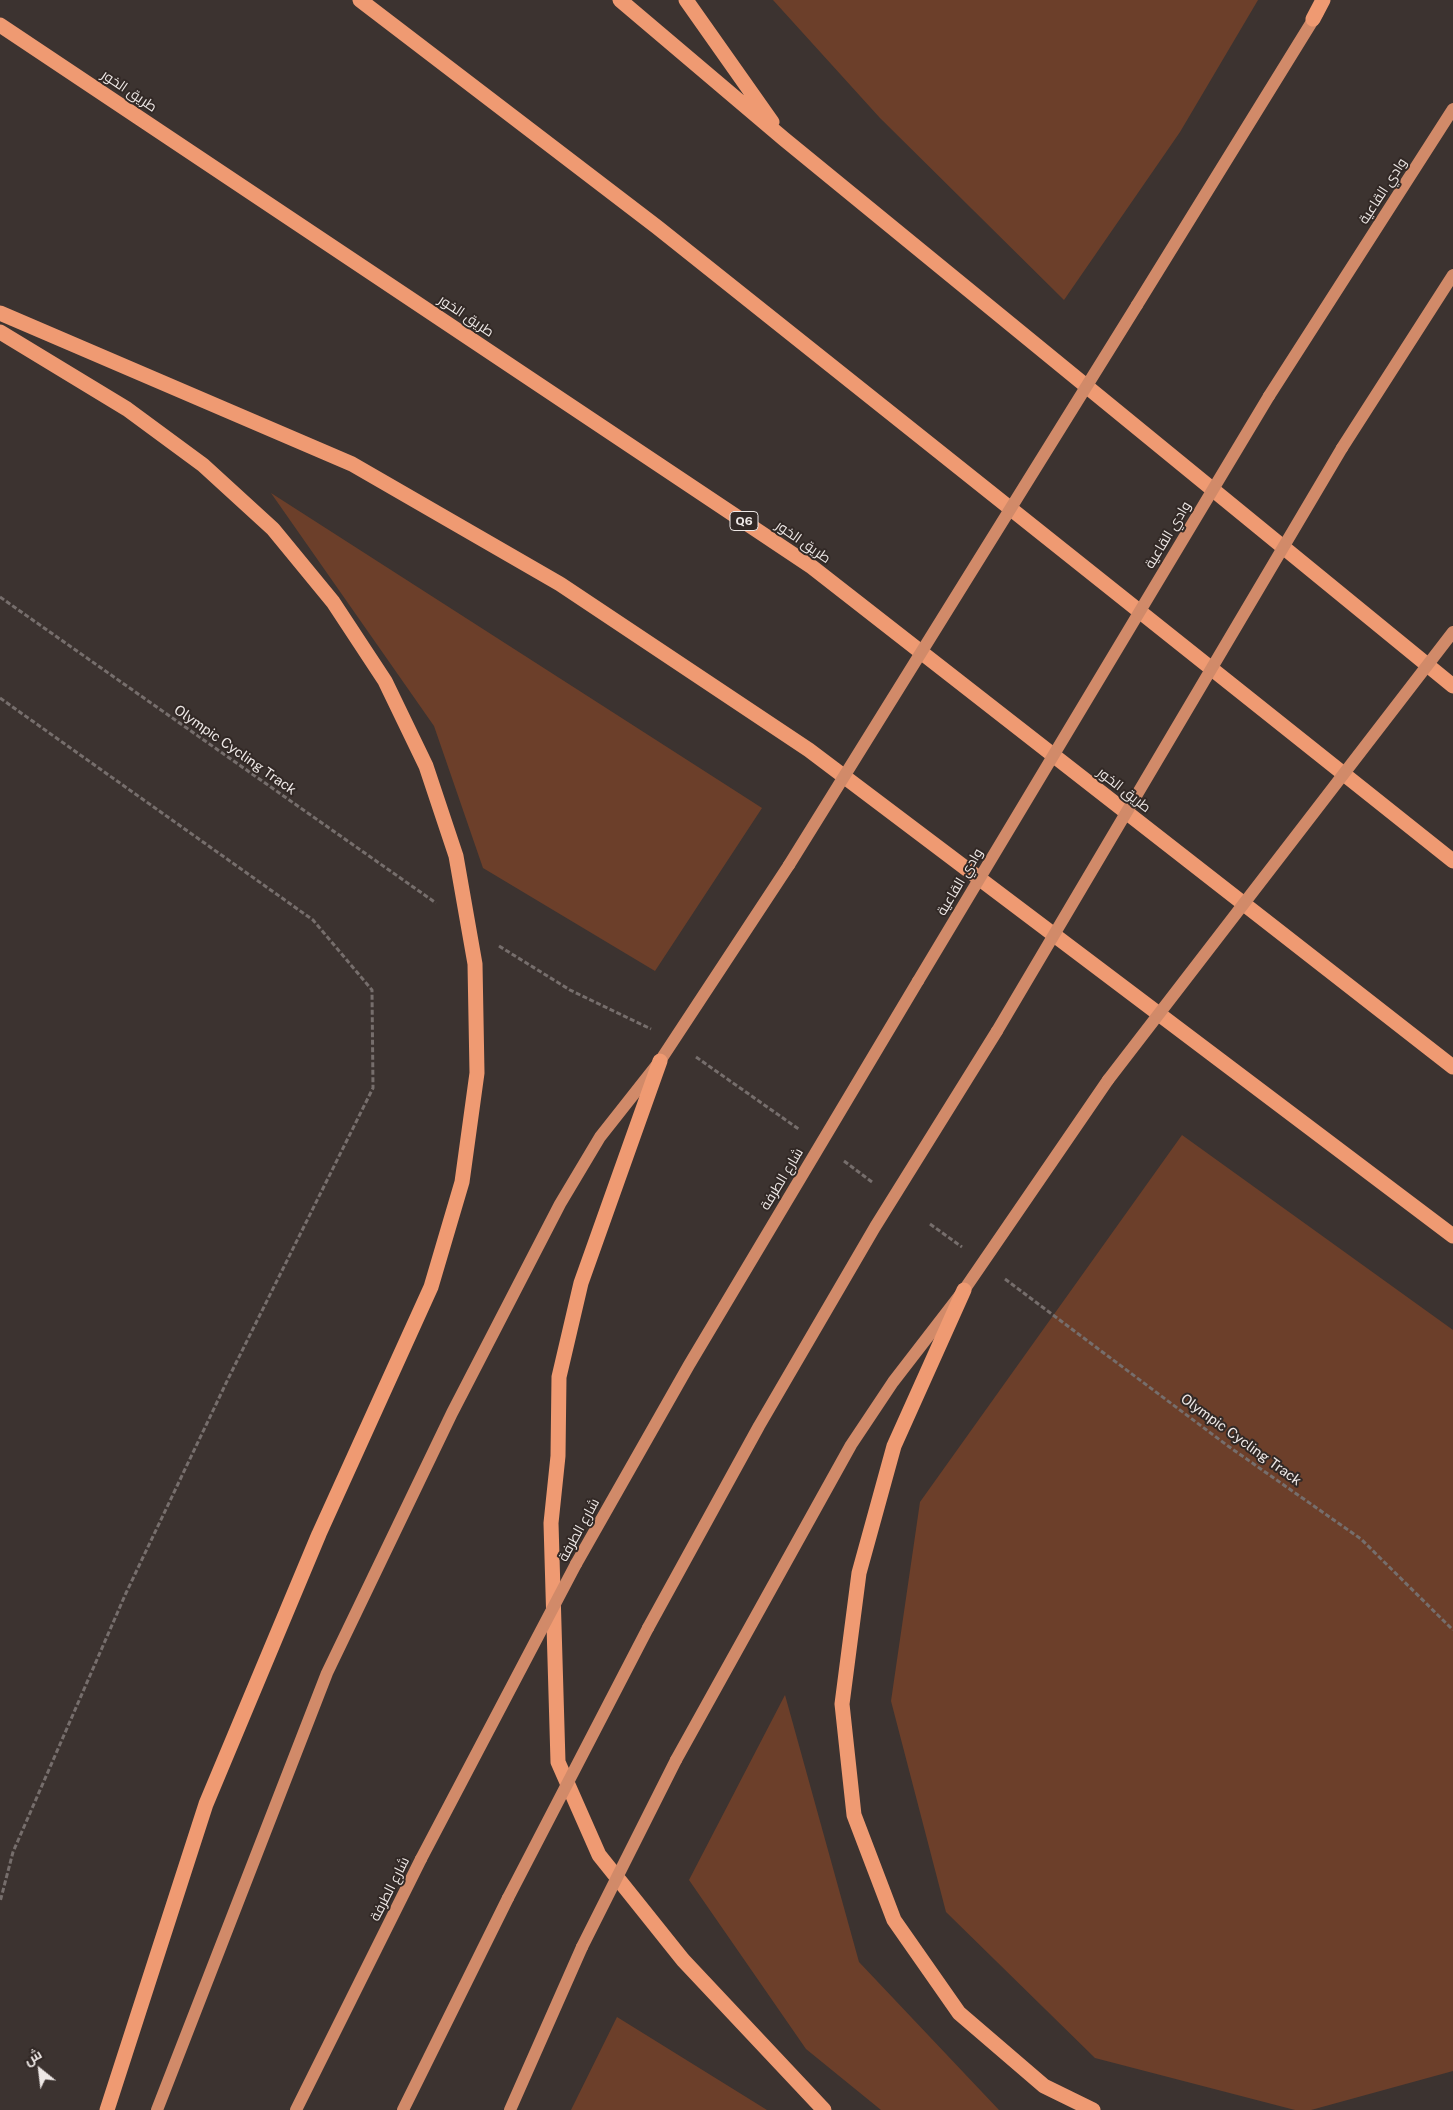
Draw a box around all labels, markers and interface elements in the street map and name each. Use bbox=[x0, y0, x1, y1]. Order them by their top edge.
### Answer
street label: طريق الخور bbox=[98, 66, 160, 116]
street label: وادي القاعية bbox=[1355, 155, 1411, 227]
street label: طريق الخور bbox=[435, 291, 497, 341]
street label: وادي القاعية bbox=[1141, 498, 1195, 572]
road number: Q6 bbox=[730, 512, 758, 530]
street label: طريق الخور bbox=[772, 517, 834, 567]
street label: Olympic Cycling Track bbox=[171, 701, 299, 799]
street label: طريق الخور bbox=[1094, 764, 1154, 816]
street label: وادي القاعية bbox=[933, 845, 987, 919]
street label: شارع الطرفة bbox=[757, 1145, 807, 1213]
street label: Olympic Cycling Track bbox=[1177, 1391, 1305, 1489]
street label: شارع الطرفة bbox=[555, 1496, 603, 1564]
street label: شارع الطرفة bbox=[367, 1854, 413, 1924]
north arrow bbox=[15, 2045, 65, 2095]
text: ش bbox=[21, 2046, 44, 2068]

